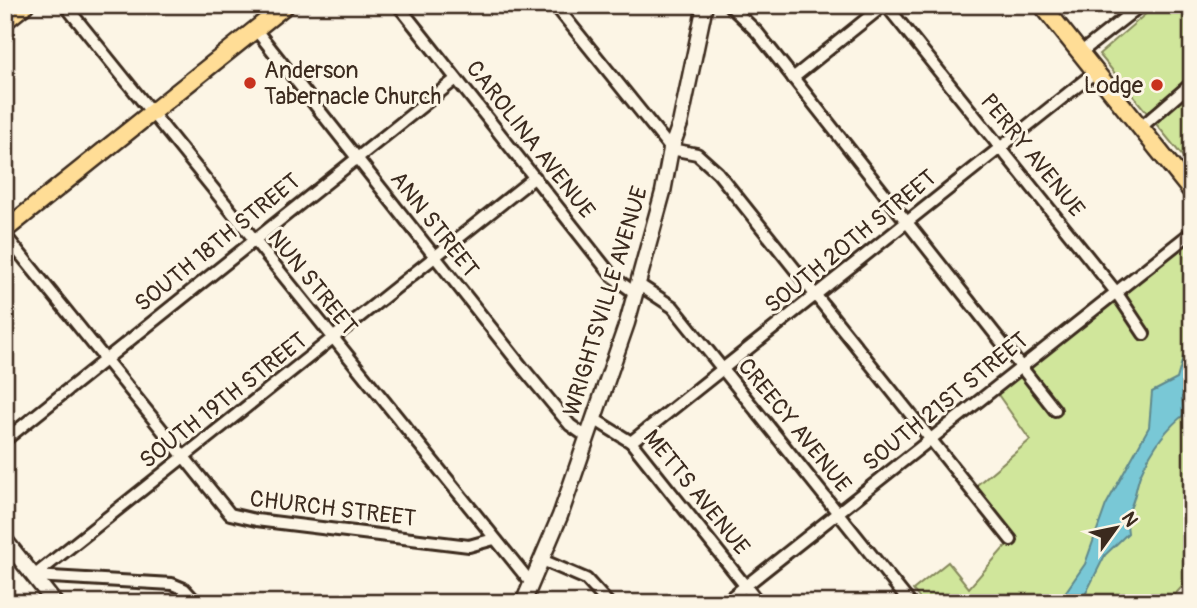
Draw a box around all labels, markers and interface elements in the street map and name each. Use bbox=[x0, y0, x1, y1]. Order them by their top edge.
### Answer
street label: CAROLINA AVENUE bbox=[460, 54, 601, 224]
place label: Anderson Tabernacle Church bbox=[264, 56, 441, 111]
place label: Lodge bbox=[1084, 71, 1144, 100]
marker: Anderson Tabernacle Church bbox=[242, 75, 258, 91]
marker: Lodge bbox=[1149, 77, 1165, 93]
street label: PERRY AVENUE bbox=[974, 88, 1091, 223]
street label: SOUTH 20TH STREET bbox=[759, 163, 942, 320]
street label: ANN STREET bbox=[384, 165, 485, 284]
street label: SOUTH 18TH STREET bbox=[129, 167, 306, 318]
street label: WRIGHTSVILLE AVENUE bbox=[557, 183, 654, 420]
street label: NUN STREET bbox=[261, 224, 364, 341]
street label: SOUTH 19TH STREET bbox=[134, 326, 313, 475]
street label: SOUTH 21ST STREET bbox=[857, 326, 1034, 477]
street label: CREECY AVENUE bbox=[731, 352, 858, 499]
street label: METTS AVENUE bbox=[637, 424, 756, 561]
street label: CHURCH STREET bbox=[248, 484, 418, 533]
north arrow bbox=[1082, 492, 1152, 562]
text: N bbox=[1116, 507, 1143, 531]

